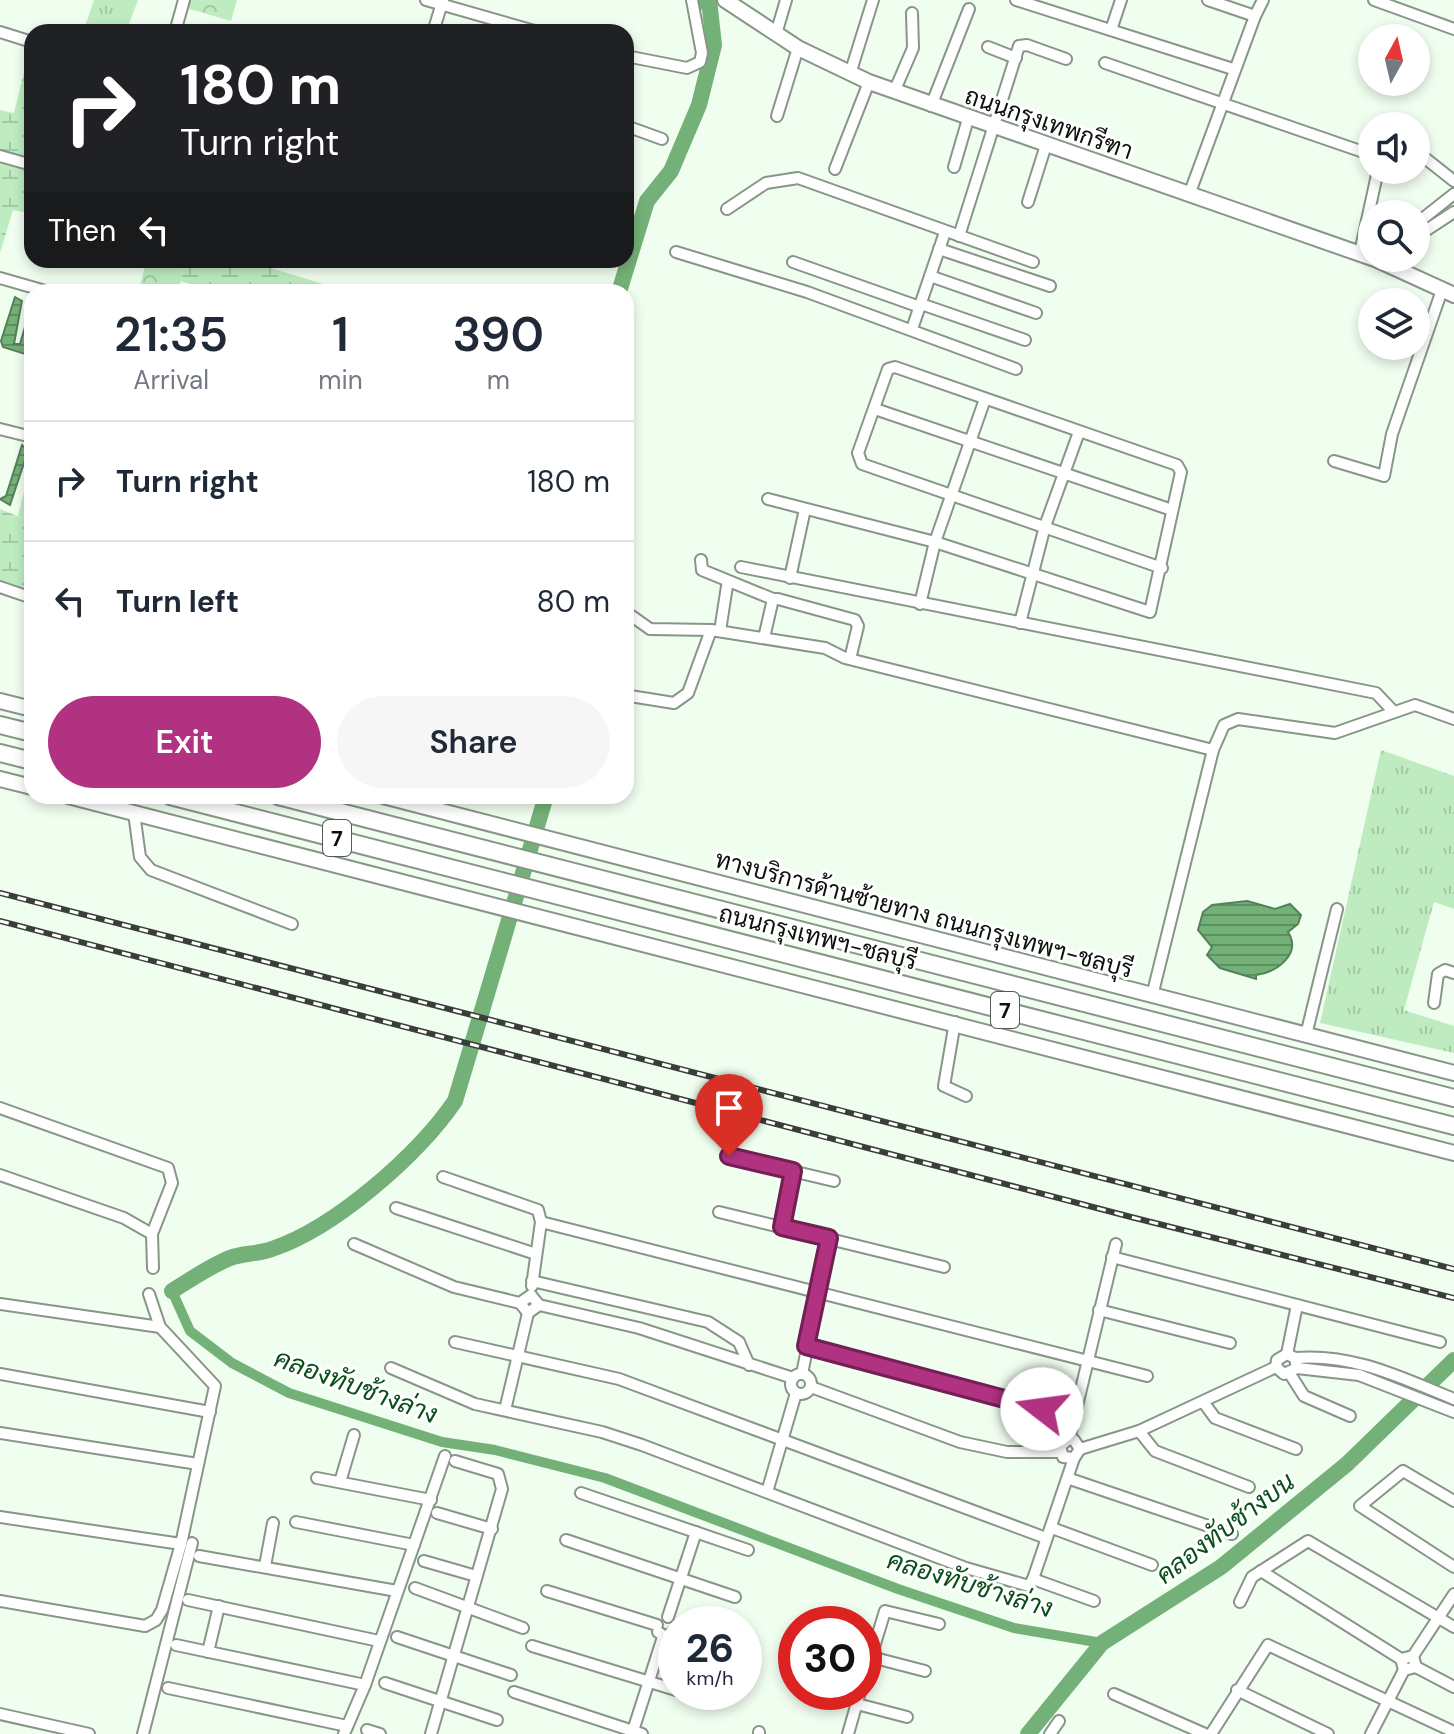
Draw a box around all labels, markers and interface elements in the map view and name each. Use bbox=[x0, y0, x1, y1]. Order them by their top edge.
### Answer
north arrow bbox=[1358, 24, 1430, 96]
map controls bbox=[1358, 24, 1430, 360]
text: 180 m bbox=[180, 48, 341, 121]
icon: right bbox=[48, 56, 152, 160]
street label: ถนนกรุงเทพกรีฑา bbox=[961, 80, 1137, 167]
button: sound bbox=[1358, 112, 1430, 184]
text: Turn right bbox=[180, 119, 339, 166]
button: search bbox=[1358, 200, 1430, 272]
icon: left bbox=[132, 208, 176, 252]
text: Then bbox=[48, 211, 116, 250]
button: layers bbox=[1358, 288, 1430, 360]
text: 21:35 bbox=[114, 303, 228, 366]
text: 1 bbox=[332, 303, 349, 366]
text: 390 bbox=[453, 303, 544, 366]
text: Arrival bbox=[133, 363, 209, 397]
text: min bbox=[318, 363, 363, 397]
text: m bbox=[487, 363, 510, 397]
icon: right bbox=[48, 459, 92, 503]
text: Turn right bbox=[116, 462, 259, 501]
text: 180 m bbox=[527, 462, 610, 501]
icon: left bbox=[48, 579, 92, 623]
text: Turn left bbox=[116, 582, 239, 621]
text: 80 m bbox=[537, 582, 610, 621]
button: Exit bbox=[48, 696, 321, 788]
button: Share bbox=[337, 696, 610, 788]
road number: 7 bbox=[323, 820, 351, 856]
street label: ทางบริการด้านซ้ายทาง ถนนกรุงเทพฯ-ชลบุรี bbox=[712, 844, 1136, 984]
street label: ถนนกรุงเทพฯ-ชลบุรี bbox=[716, 898, 920, 976]
road number: 7 bbox=[991, 992, 1019, 1028]
pin bbox=[695, 1074, 763, 1156]
icon: arrive bbox=[707, 1086, 751, 1130]
water label: คลองทับช้างล่าง bbox=[270, 1341, 442, 1431]
position arrow bbox=[1000, 1367, 1084, 1451]
water label: คลองทับช้างบน bbox=[1149, 1464, 1302, 1591]
water label: คลองทับช้างล่าง bbox=[883, 1543, 1057, 1625]
speed limit sign: 30 bbox=[778, 1606, 882, 1710]
text: 26 bbox=[686, 1622, 734, 1674]
text: km/h bbox=[686, 1665, 734, 1691]

